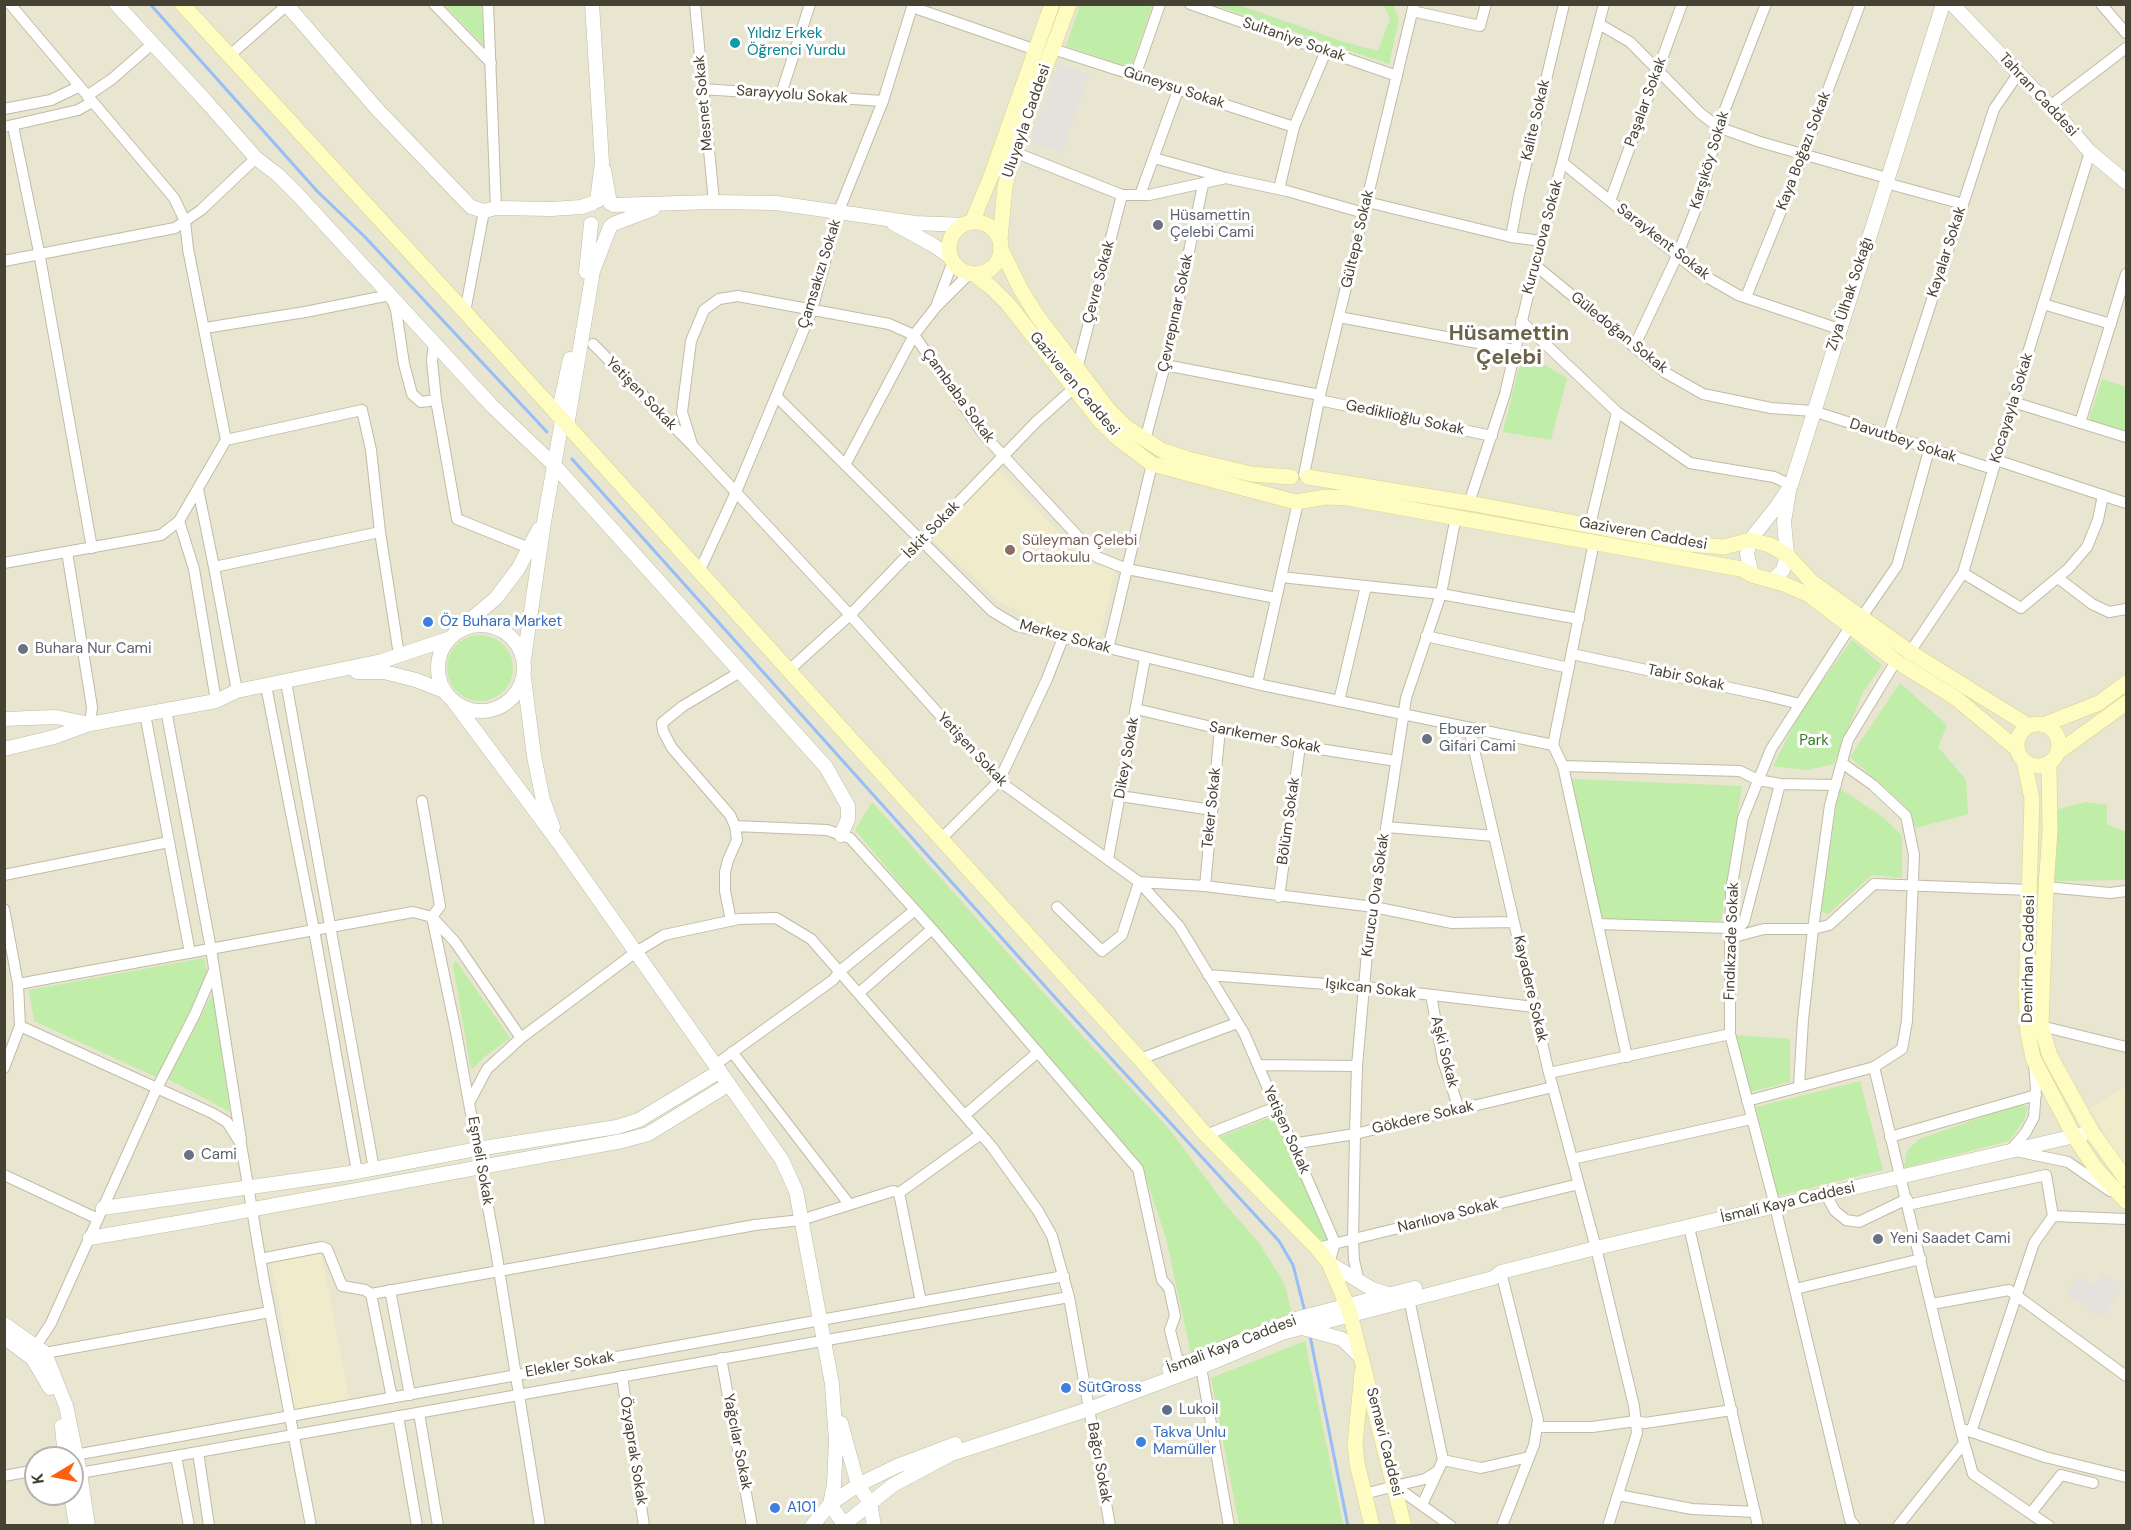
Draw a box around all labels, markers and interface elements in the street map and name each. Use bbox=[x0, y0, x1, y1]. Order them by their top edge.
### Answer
street label: Sultaniye Sokak bbox=[1240, 14, 1348, 66]
place label: Yıldız Erkek Öğrenci Yurdu bbox=[747, 25, 846, 60]
marker: Yıldız Erkek Öğrenci Yurdu bbox=[728, 36, 742, 50]
street label: Tahran Caddesi bbox=[1995, 49, 2081, 141]
street label: Mesnet Sokak bbox=[691, 54, 717, 152]
street label: Paşalar Sokak bbox=[1621, 55, 1671, 149]
street label: Uluyayla Caddesi bbox=[999, 62, 1055, 180]
street label: Güneysu Sokak bbox=[1121, 63, 1227, 113]
street label: Kalite Sokak bbox=[1518, 78, 1554, 162]
street label: Sarayyolu Sokak bbox=[736, 82, 848, 108]
street label: Kaya Boğazı Sokak bbox=[1773, 89, 1835, 213]
street label: Karşıköy Sokak bbox=[1687, 109, 1733, 211]
street label: Kurucuova Sokak bbox=[1519, 178, 1567, 296]
street label: Gültepe Sokak bbox=[1338, 188, 1378, 290]
street label: Saraykent Sokak bbox=[1613, 200, 1713, 284]
street label: Kayalar Sokak bbox=[1924, 204, 1970, 300]
place label: Hüsamettin Çelebi Cami bbox=[1170, 207, 1254, 242]
street label: Çamsakızı Sokak bbox=[795, 217, 845, 331]
marker: Hüsamettin Çelebi Cami bbox=[1151, 218, 1165, 232]
street label: Ziya Ülhak Sokağı bbox=[1823, 235, 1877, 353]
street label: Çevre Sokak bbox=[1079, 238, 1119, 326]
street label: Çevrepınar Sokak bbox=[1155, 252, 1197, 374]
street label: Güledoğan Sokak bbox=[1567, 288, 1671, 378]
district label: Hüsamettin Çelebi bbox=[1449, 321, 1569, 371]
street label: Gaziveren Caddesi bbox=[1025, 328, 1123, 440]
street label: Çambaba Sokak bbox=[918, 345, 998, 447]
street label: Kocayayla Sokak bbox=[1987, 351, 2037, 465]
street label: Yetişen Sokak bbox=[602, 354, 680, 434]
street label: Gediklioğlu Sokak bbox=[1344, 397, 1466, 439]
street label: Davutbey Sokak bbox=[1847, 415, 1959, 467]
street label: İskit Sokak bbox=[900, 498, 964, 562]
street label: Gaziveren Caddesi bbox=[1578, 514, 1708, 554]
place label: Süleyman Çelebi Ortaokulu bbox=[1022, 532, 1137, 567]
marker: Süleyman Çelebi Ortaokulu bbox=[1003, 543, 1017, 557]
place label: Öz Buhara Market bbox=[440, 613, 562, 631]
marker: Öz Buhara Market bbox=[421, 615, 435, 629]
street label: Merkez Sokak bbox=[1017, 616, 1113, 658]
place label: Buhara Nur Cami bbox=[35, 640, 152, 658]
marker: Buhara Nur Cami bbox=[16, 642, 30, 656]
street label: Tabir Sokak bbox=[1646, 661, 1726, 695]
street label: Yetişen Sokak bbox=[933, 709, 1011, 791]
street label: Dikey Sokak bbox=[1111, 716, 1143, 800]
street label: Sarıkemer Sokak bbox=[1208, 718, 1322, 758]
place label: Ebuzer Gifari Cami bbox=[1439, 721, 1516, 756]
marker: Ebuzer Gifari Cami bbox=[1420, 732, 1434, 746]
park label: Park bbox=[1799, 732, 1829, 750]
street label: Teker Sokak bbox=[1199, 767, 1225, 849]
street label: Bölüm Sokak bbox=[1274, 776, 1304, 866]
street label: Kurucu Ova Sokak bbox=[1358, 832, 1394, 958]
street label: Fındıkzade Sokak bbox=[1721, 882, 1743, 1000]
street label: Demirhan Caddesi bbox=[2019, 895, 2039, 1023]
street label: Kayadere Sokak bbox=[1509, 934, 1551, 1044]
street label: Işıkcan Sokak bbox=[1325, 975, 1417, 1003]
street label: Aşki Sokak bbox=[1426, 1014, 1462, 1090]
street label: Yetişen Sokak bbox=[1259, 1083, 1313, 1177]
street label: Gökdere Sokak bbox=[1370, 1098, 1476, 1138]
street label: Eşmeli Sokak bbox=[463, 1115, 497, 1207]
place label: Cami bbox=[201, 1146, 237, 1164]
marker: Cami bbox=[182, 1148, 196, 1162]
street label: İsmali Kaya Caddesi bbox=[1719, 1179, 1857, 1227]
street label: Narılıova Sokak bbox=[1396, 1195, 1500, 1237]
place label: Yeni Saadet Cami bbox=[1890, 1230, 2011, 1248]
marker: Yeni Saadet Cami bbox=[1871, 1232, 1885, 1246]
street label: İsmali Kaya Caddesi bbox=[1165, 1312, 1299, 1378]
street label: Elekler Sokak bbox=[524, 1348, 616, 1382]
place label: SütGross bbox=[1078, 1379, 1142, 1397]
marker: SütGross bbox=[1059, 1381, 1073, 1395]
street label: Semavi Caddesi bbox=[1362, 1386, 1406, 1498]
street label: Yağcılar Sokak bbox=[719, 1392, 755, 1492]
street label: Özyaprak Sokak bbox=[616, 1395, 650, 1507]
place label: Lukoil bbox=[1179, 1401, 1218, 1419]
marker: Lukoil bbox=[1160, 1403, 1174, 1417]
street label: Bağcı Sokak bbox=[1083, 1421, 1115, 1505]
place label: Takva Unlu Mamüller bbox=[1153, 1424, 1226, 1459]
marker: Takva Unlu Mamüller bbox=[1134, 1435, 1148, 1449]
north arrow bbox=[24, 1446, 84, 1506]
text: K bbox=[27, 1472, 49, 1486]
place label: A101 bbox=[787, 1499, 816, 1517]
marker: A101 bbox=[768, 1501, 782, 1515]

